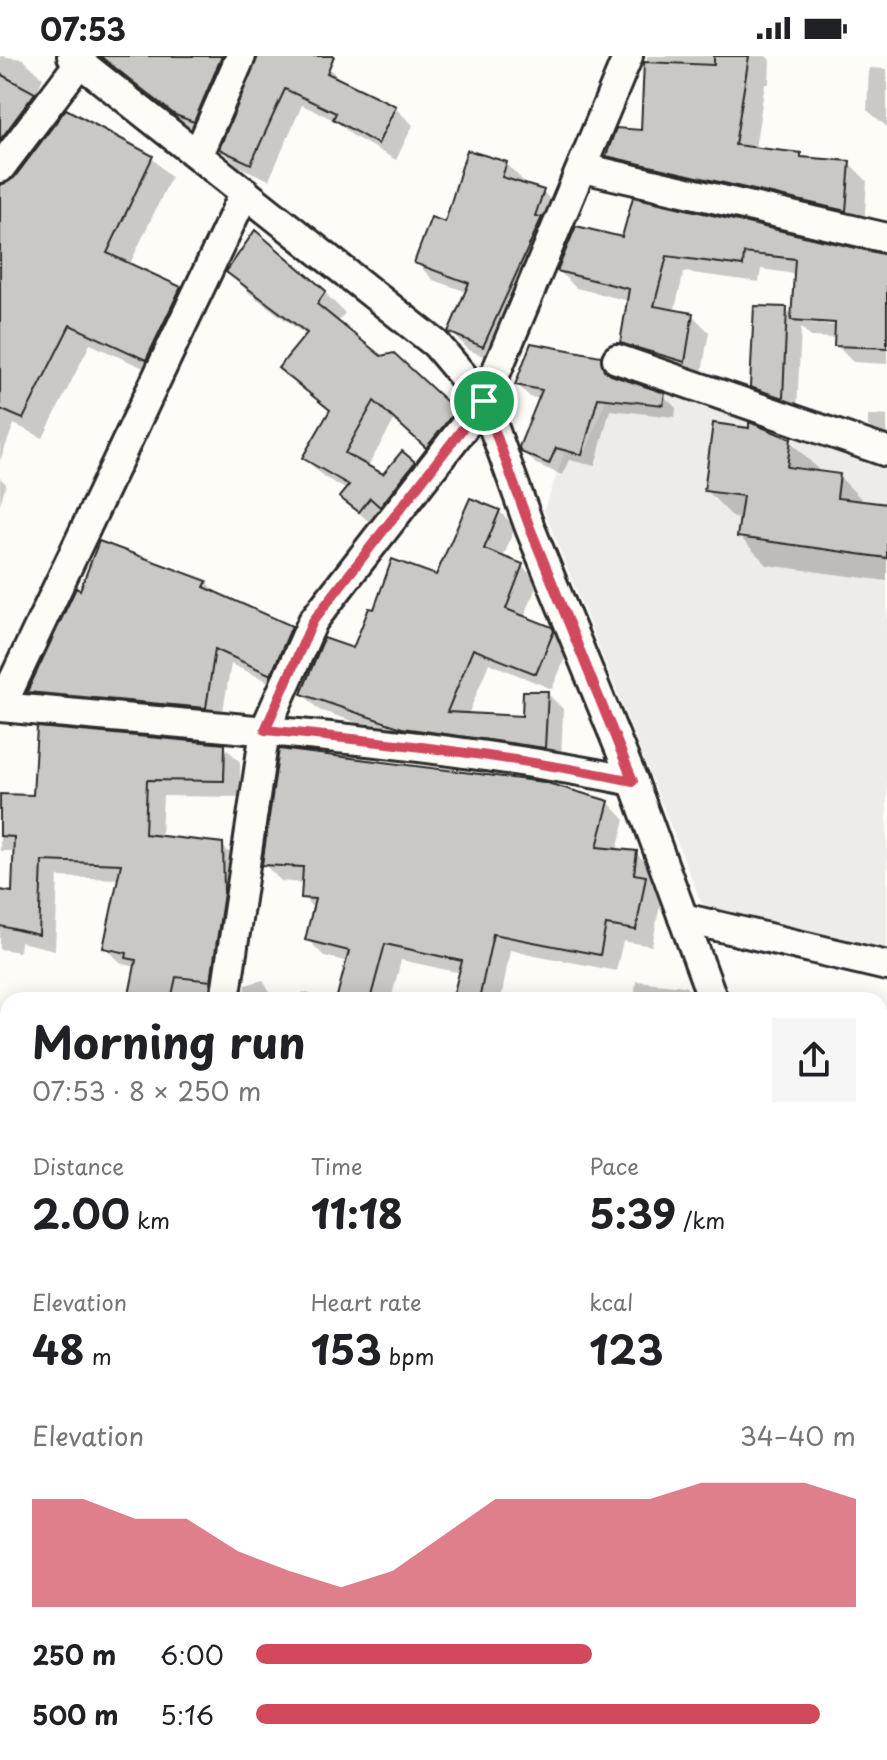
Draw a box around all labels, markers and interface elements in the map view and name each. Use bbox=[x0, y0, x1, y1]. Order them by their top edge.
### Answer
text: 07:53 bbox=[40, 6, 126, 51]
pin bbox=[450, 367, 518, 435]
icon: arrive bbox=[462, 379, 506, 423]
text: Morning run bbox=[32, 1008, 306, 1074]
button: share bbox=[772, 1018, 856, 1102]
text: 07:53 · 8 × 250 m bbox=[32, 1071, 261, 1110]
text: Distance bbox=[32, 1149, 124, 1182]
text: Time bbox=[311, 1149, 363, 1182]
text: Pace bbox=[589, 1149, 639, 1182]
text: 2.00 bbox=[32, 1182, 130, 1243]
text: 11:18 bbox=[311, 1182, 403, 1243]
text: 5:39 bbox=[589, 1182, 676, 1243]
text: km bbox=[130, 1203, 170, 1236]
text: /km bbox=[676, 1203, 725, 1236]
text: Elevation bbox=[32, 1285, 127, 1318]
text: Heart rate bbox=[311, 1285, 422, 1318]
text: kcal bbox=[589, 1285, 633, 1318]
text: 48 bbox=[32, 1318, 85, 1379]
text: 153 bbox=[311, 1318, 382, 1379]
text: 123 bbox=[589, 1318, 663, 1379]
text: m bbox=[85, 1339, 112, 1372]
text: bpm bbox=[382, 1339, 435, 1372]
text: Elevation bbox=[32, 1416, 144, 1455]
text: 34–40 m bbox=[740, 1416, 856, 1455]
text: 250 m bbox=[32, 1635, 116, 1674]
text: 6:00 bbox=[160, 1635, 224, 1674]
text: 500 m bbox=[32, 1695, 118, 1734]
text: 5:16 bbox=[160, 1695, 214, 1734]

